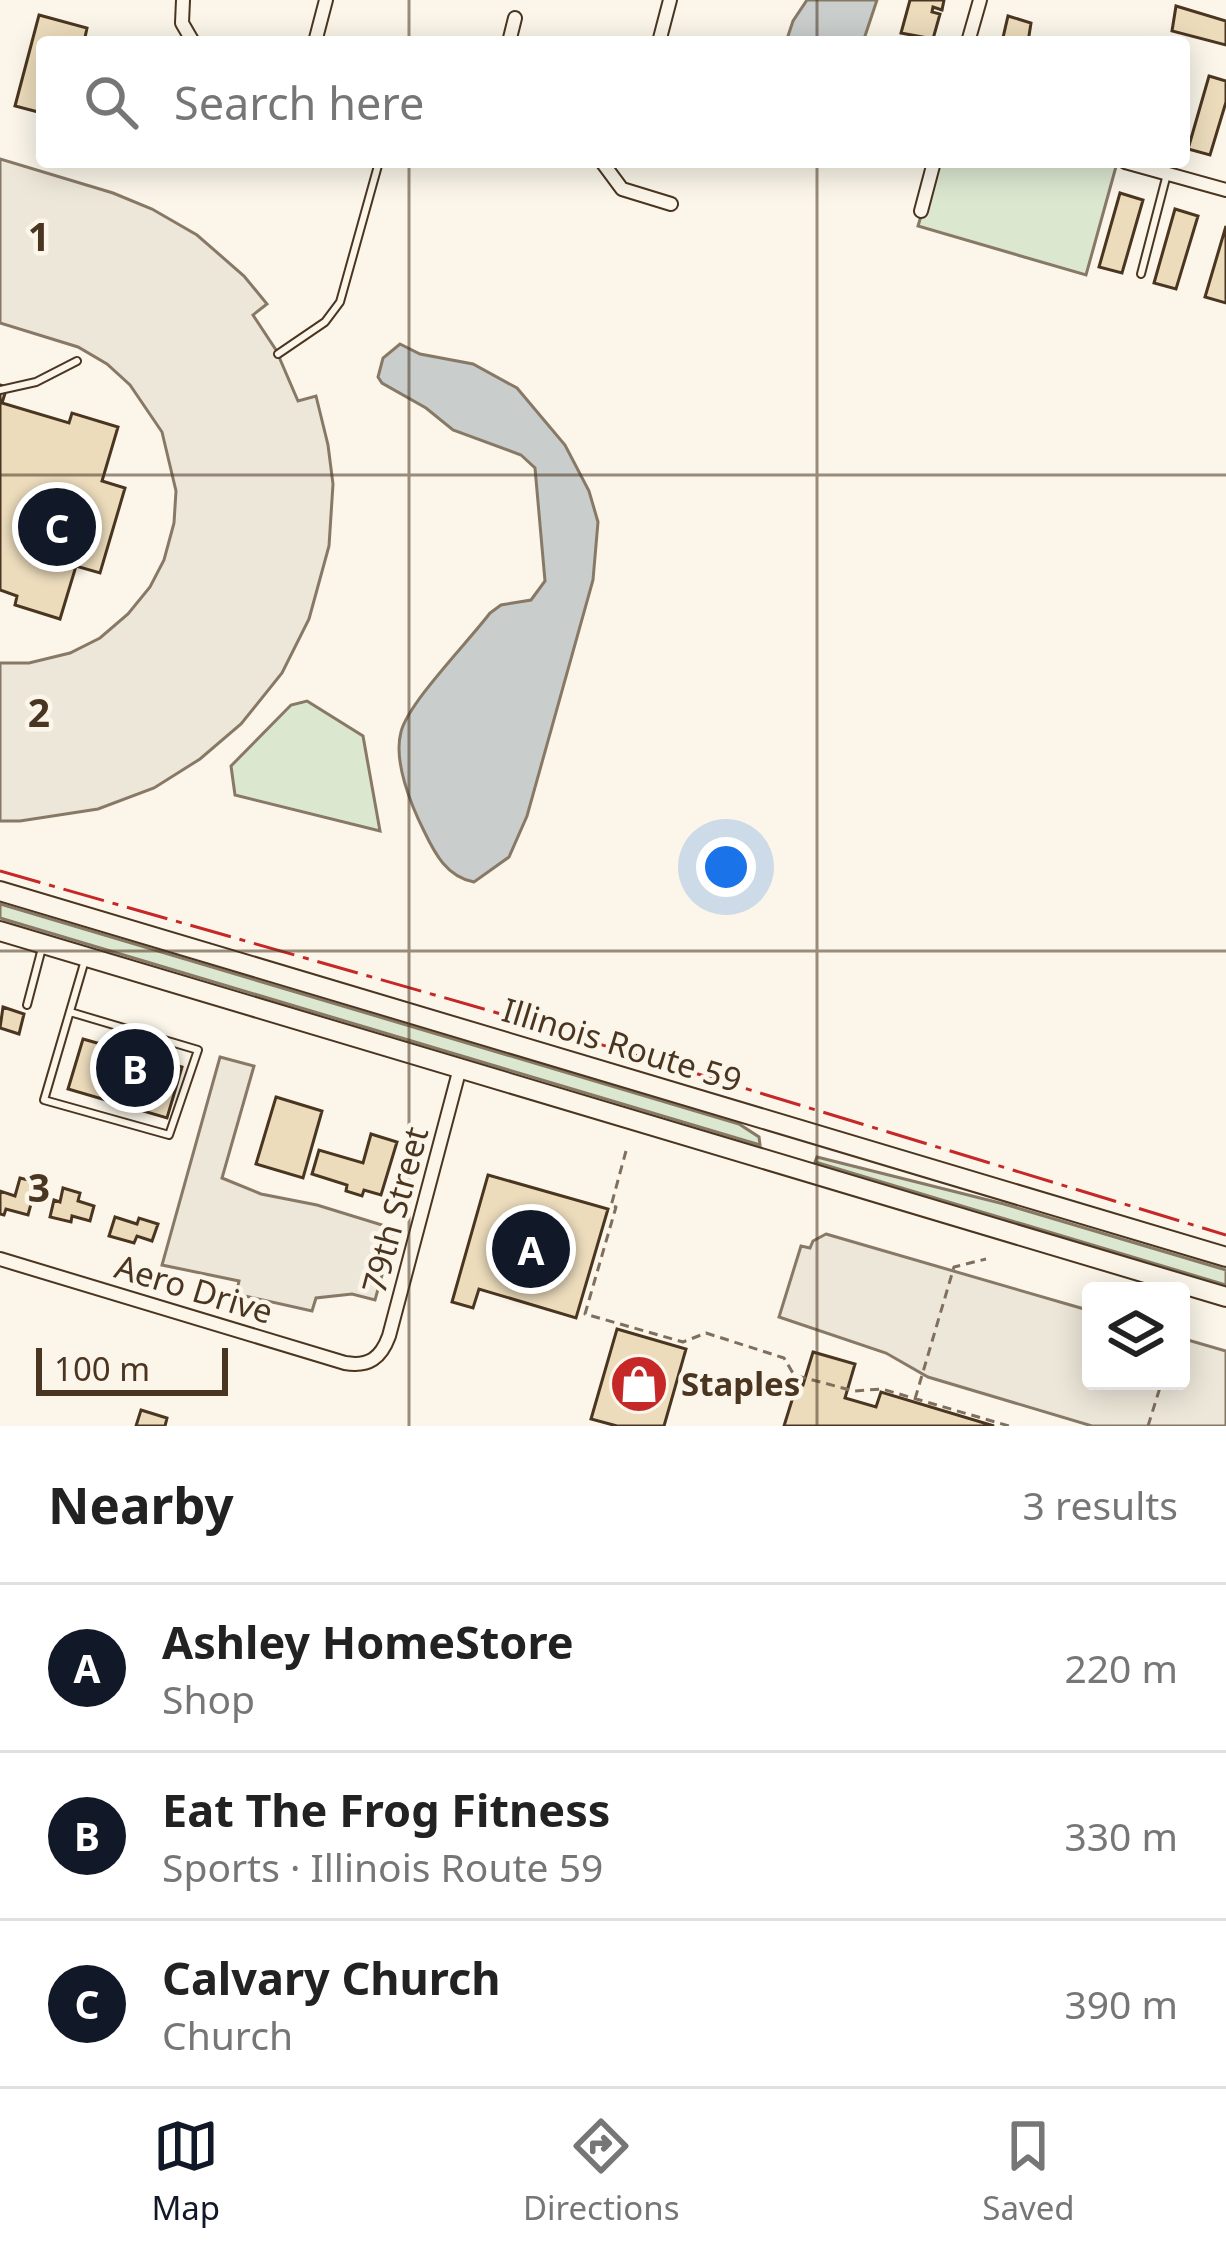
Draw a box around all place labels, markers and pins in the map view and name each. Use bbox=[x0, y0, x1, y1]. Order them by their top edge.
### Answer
pin: C bbox=[18, 482, 96, 572]
pin: B bbox=[96, 1023, 174, 1113]
pin: A bbox=[492, 1204, 570, 1294]
shop icon: Staples bbox=[608, 1353, 670, 1415]
place label: Staples bbox=[681, 1361, 800, 1406]

